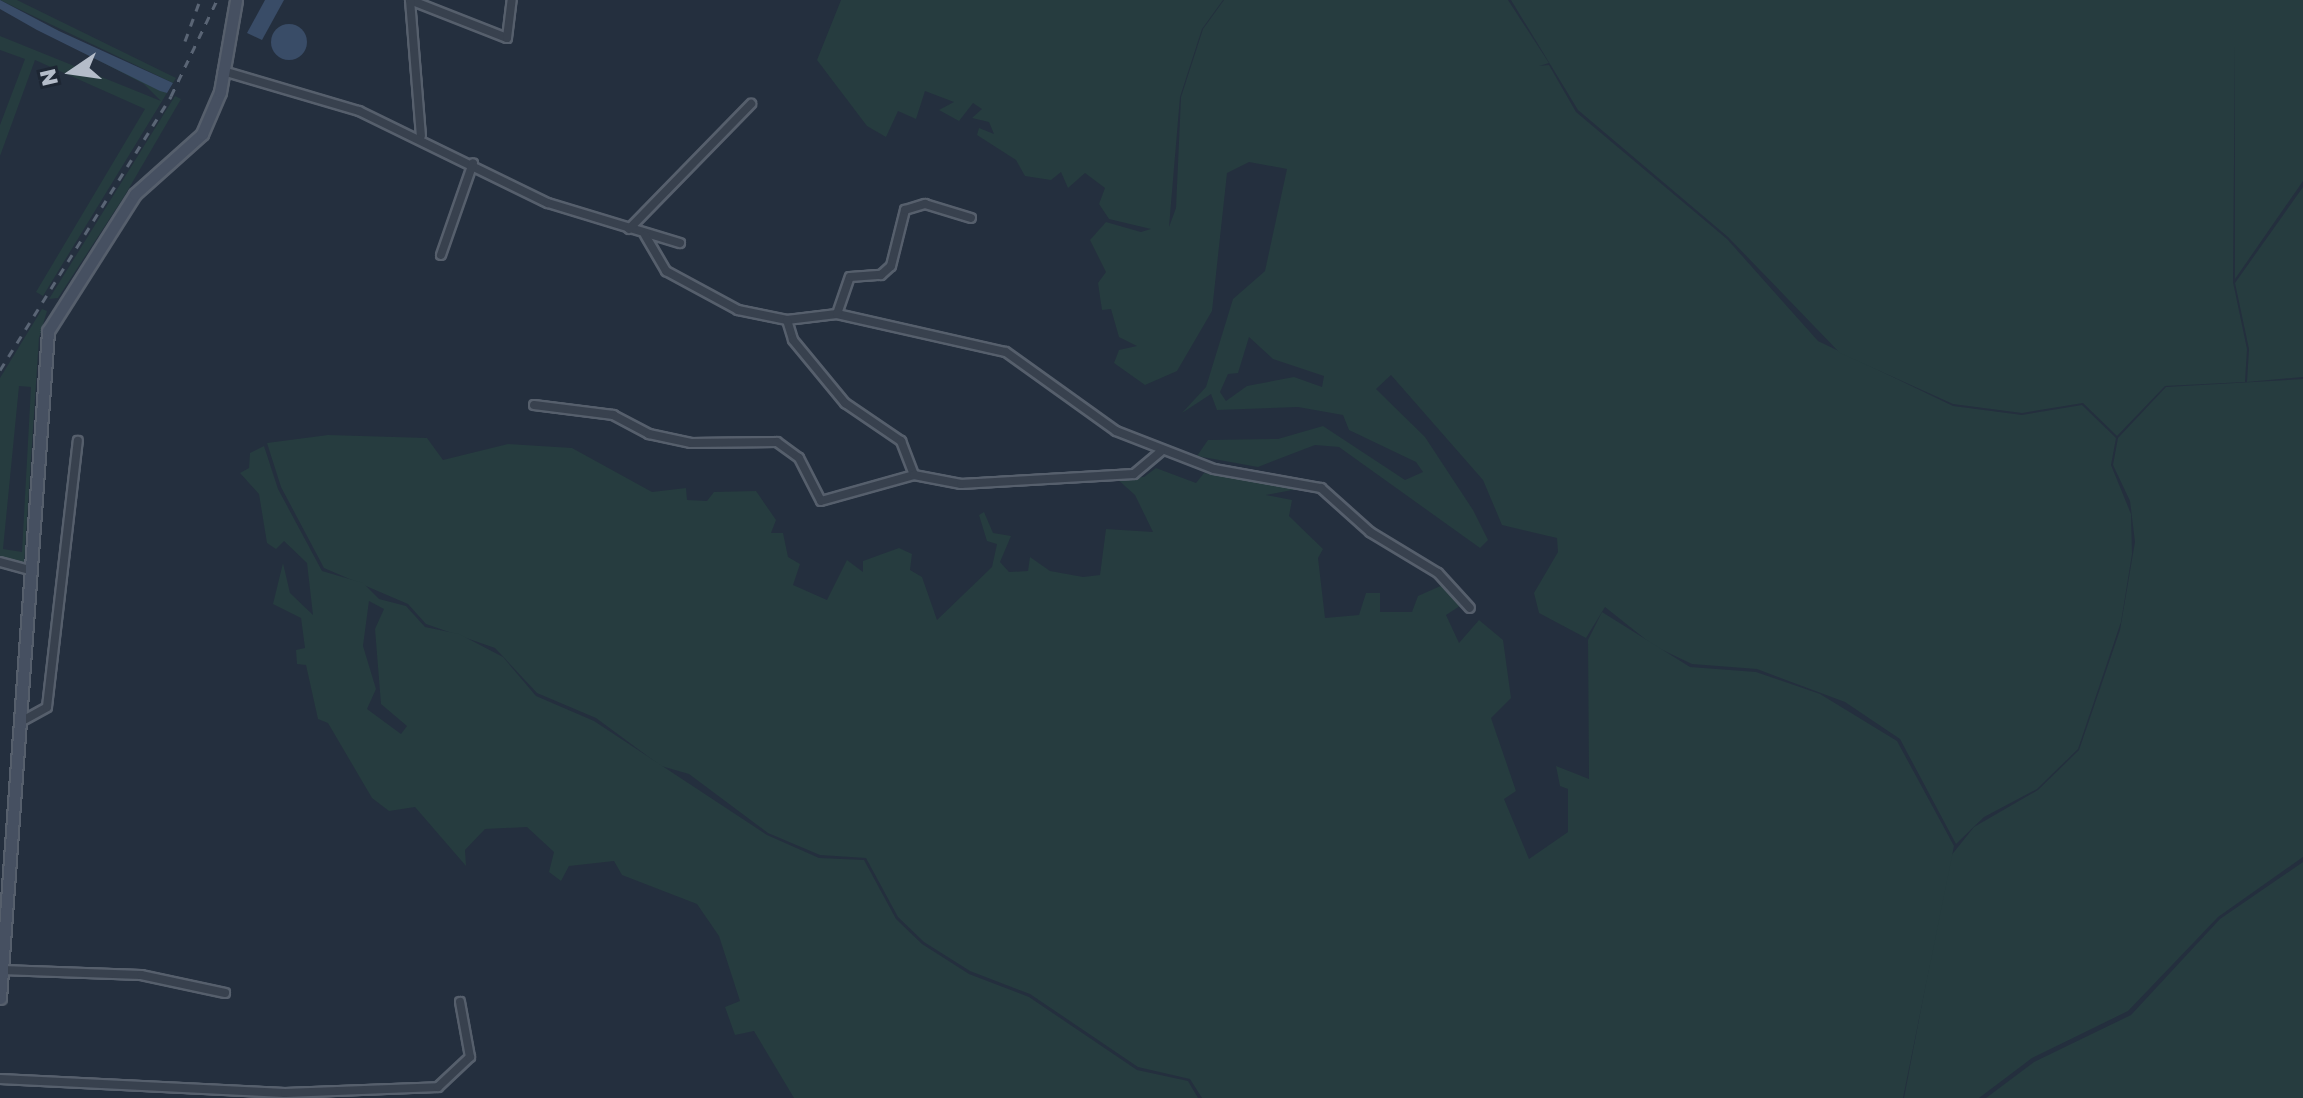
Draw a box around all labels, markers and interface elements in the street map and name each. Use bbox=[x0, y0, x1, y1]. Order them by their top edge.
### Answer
north arrow bbox=[32, 32, 112, 112]
text: N bbox=[33, 66, 63, 89]

